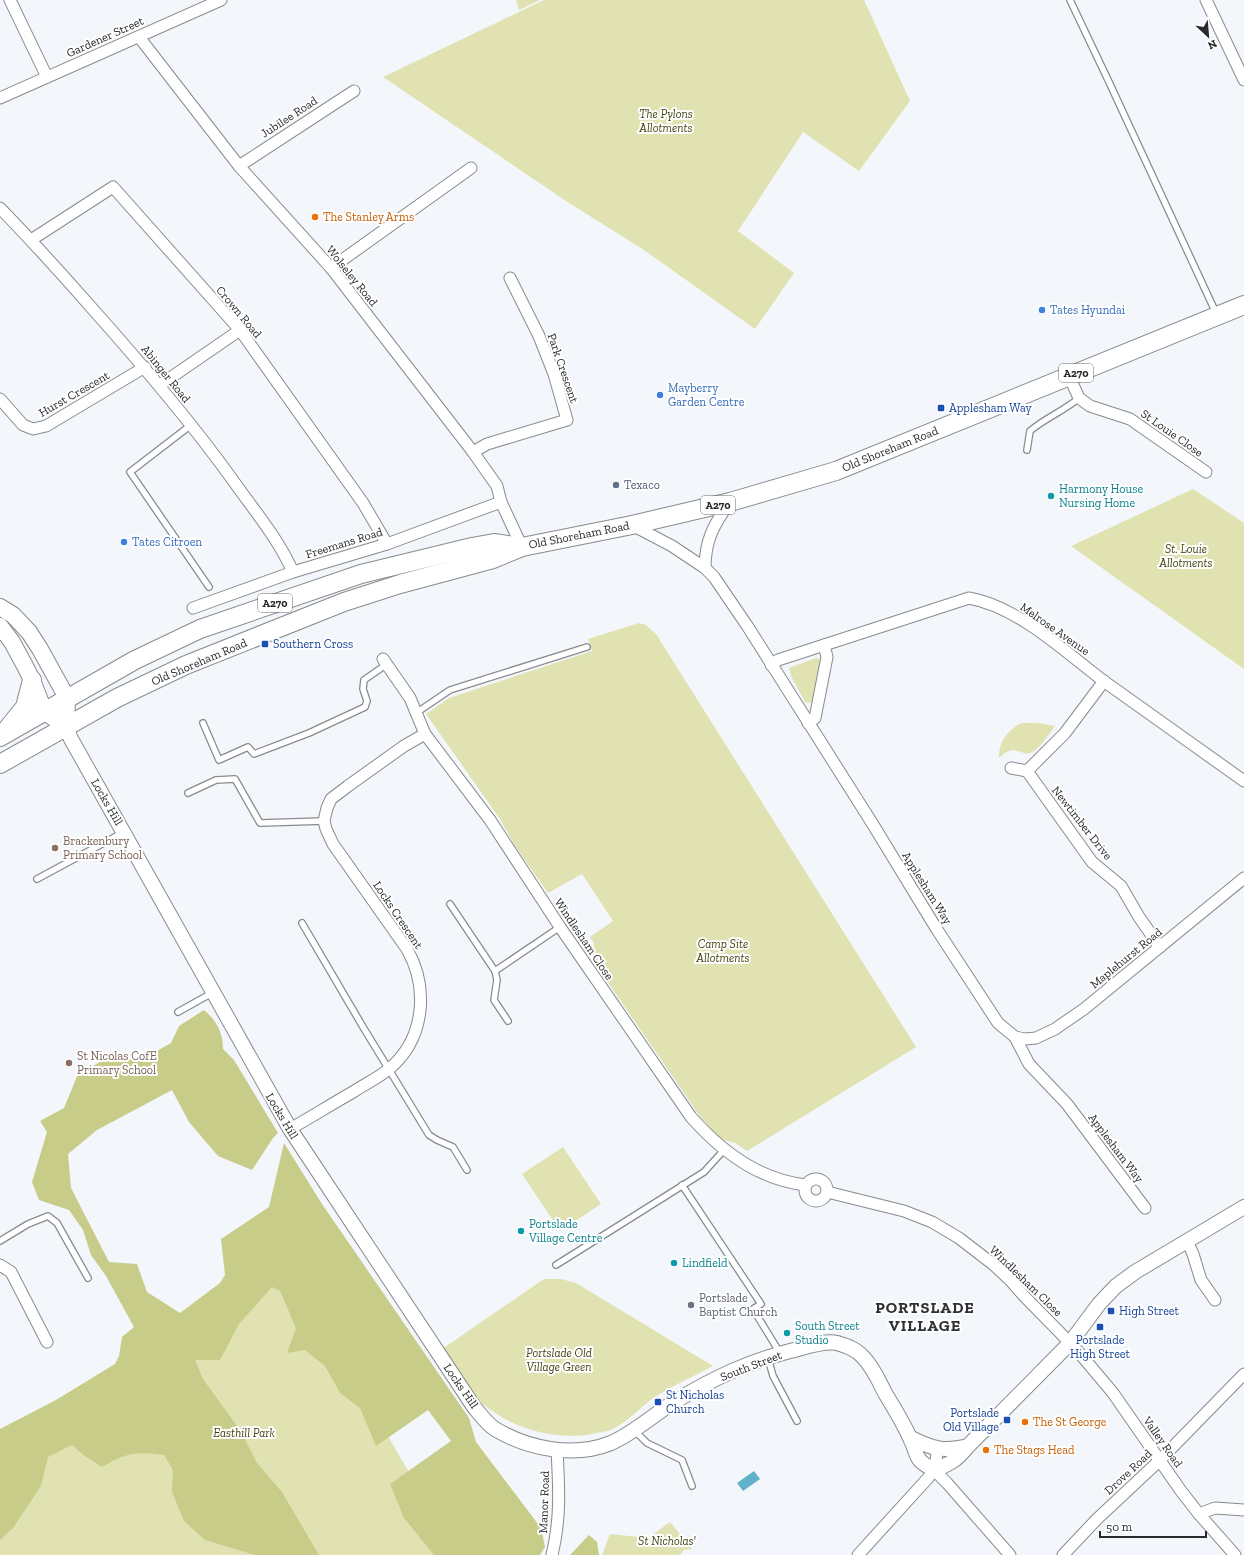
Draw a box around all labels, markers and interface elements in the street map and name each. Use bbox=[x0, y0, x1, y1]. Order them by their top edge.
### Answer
street label: Gardener Street bbox=[64, 13, 146, 60]
north arrow bbox=[1188, 16, 1228, 56]
text: N bbox=[1205, 37, 1219, 52]
street label: Jubilee Road bbox=[258, 93, 320, 140]
park label: The Pylons Allotments bbox=[638, 107, 693, 135]
place label: The Stanley Arms bbox=[323, 210, 414, 224]
marker: The Stanley Arms bbox=[310, 212, 320, 222]
street label: Wolseley Road bbox=[323, 243, 381, 309]
street label: Crown Road bbox=[213, 283, 265, 341]
place label: Tates Hyundai bbox=[1050, 303, 1126, 317]
marker: Tates Hyundai bbox=[1037, 305, 1047, 315]
street label: Park Crescent bbox=[545, 331, 582, 405]
street label: Abinger Road bbox=[139, 342, 194, 406]
road number: A270 bbox=[1059, 364, 1093, 382]
street label: Hurst Crescent bbox=[36, 368, 112, 420]
place label: Mayberry Garden Centre bbox=[668, 381, 745, 409]
marker: Mayberry Garden Centre bbox=[655, 390, 665, 400]
place label: Applesham Way bbox=[949, 401, 1032, 415]
marker: Applesham Way bbox=[936, 403, 946, 413]
street label: St Louie Close bbox=[1138, 406, 1206, 460]
street label: Old Shoreham Road bbox=[840, 423, 940, 475]
place label: Texaco bbox=[624, 478, 660, 492]
marker: Texaco bbox=[611, 480, 621, 490]
place label: Harmony House Nursing Home bbox=[1059, 482, 1143, 510]
marker: Harmony House Nursing Home bbox=[1046, 491, 1056, 501]
road number: A270 bbox=[701, 496, 735, 514]
street label: Old Shoreham Road bbox=[527, 518, 631, 552]
street label: Freemans Road bbox=[304, 525, 385, 561]
place label: Tates Citroen bbox=[132, 535, 202, 549]
marker: Tates Citroen bbox=[119, 537, 129, 547]
park label: St. Louie Allotments bbox=[1158, 542, 1213, 570]
road number: A270 bbox=[258, 594, 292, 612]
street label: Melrose Avenue bbox=[1018, 600, 1093, 658]
street label: Old Shoreham Road bbox=[149, 635, 249, 688]
place label: Southern Cross bbox=[273, 637, 353, 651]
marker: Southern Cross bbox=[260, 639, 270, 649]
street label: Locks Hill bbox=[88, 776, 126, 828]
street label: Newtimber Drive bbox=[1049, 783, 1115, 863]
place label: Brackenbury Primary School bbox=[63, 834, 142, 862]
marker: Brackenbury Primary School bbox=[50, 843, 60, 853]
street label: Applesham Way bbox=[899, 849, 955, 927]
street label: Locks Crescent bbox=[370, 878, 426, 952]
street label: Windlesham Close bbox=[551, 895, 617, 983]
street label: Maplehurst Road bbox=[1087, 924, 1165, 991]
park label: Camp Site Allotments bbox=[695, 937, 750, 965]
place label: St Nicolas CofE Primary School bbox=[77, 1049, 157, 1077]
marker: St Nicolas CofE Primary School bbox=[64, 1058, 74, 1068]
street label: Locks Hill bbox=[263, 1090, 301, 1142]
street label: Applesham Way bbox=[1086, 1111, 1147, 1186]
place label: Portslade Village Centre bbox=[528, 1217, 603, 1245]
marker: Portslade Village Centre bbox=[516, 1226, 526, 1236]
street label: Windlesham Close bbox=[987, 1243, 1065, 1319]
place label: Lindfield bbox=[682, 1256, 728, 1270]
marker: Lindfield bbox=[669, 1258, 679, 1268]
place label: Portslade Baptist Church bbox=[699, 1291, 778, 1319]
district label: PORTSLADE VILLAGE bbox=[875, 1298, 975, 1335]
marker: Portslade Baptist Church bbox=[686, 1300, 696, 1310]
place label: High Street bbox=[1119, 1304, 1179, 1318]
marker: High Street bbox=[1106, 1306, 1116, 1316]
place label: South Street Studio bbox=[795, 1319, 860, 1347]
marker: Portslade High Street bbox=[1095, 1322, 1105, 1332]
marker: South Street Studio bbox=[782, 1328, 792, 1338]
place label: Portslade High Street bbox=[1070, 1333, 1131, 1361]
park label: Portslade Old Village Green bbox=[526, 1346, 592, 1374]
street label: South Street bbox=[718, 1348, 784, 1384]
street label: Locks Hill bbox=[441, 1361, 481, 1411]
place label: St Nicholas Church bbox=[666, 1388, 724, 1416]
marker: St Nicholas Church bbox=[653, 1397, 663, 1407]
place label: Portslade Old Village bbox=[943, 1406, 999, 1434]
street label: Valley Road bbox=[1140, 1413, 1186, 1471]
marker: Portslade Old Village bbox=[1002, 1415, 1012, 1425]
place label: The St George bbox=[1033, 1415, 1107, 1429]
marker: The St George bbox=[1020, 1417, 1030, 1427]
park label: Easthill Park bbox=[213, 1426, 275, 1440]
place label: The Stags Head bbox=[994, 1443, 1075, 1457]
marker: The Stags Head bbox=[981, 1445, 991, 1455]
street label: Drove Road bbox=[1101, 1446, 1155, 1497]
street label: Manor Road bbox=[536, 1470, 552, 1534]
scale bar bbox=[1100, 1513, 1206, 1539]
text: 50 m bbox=[1106, 1520, 1133, 1534]
park label: St Nicholas' bbox=[638, 1534, 697, 1548]

